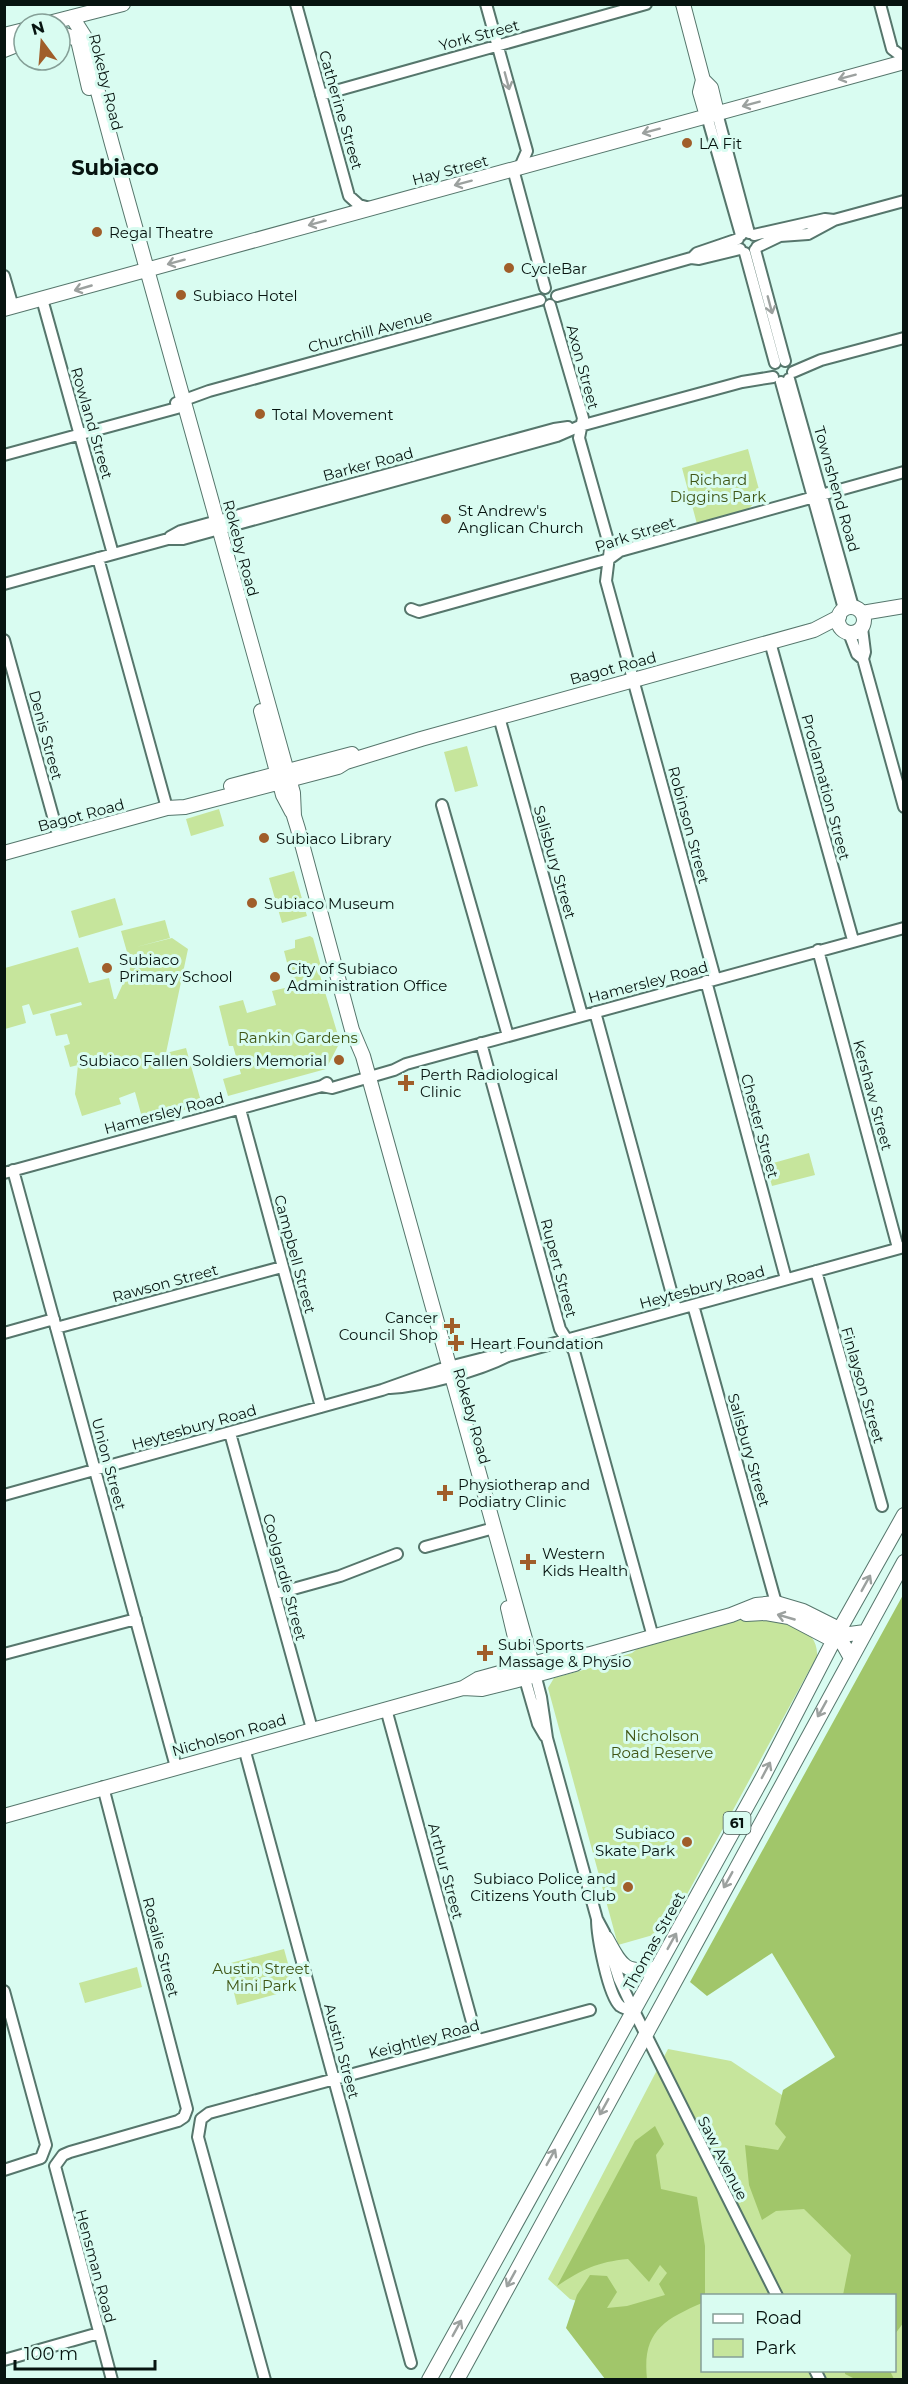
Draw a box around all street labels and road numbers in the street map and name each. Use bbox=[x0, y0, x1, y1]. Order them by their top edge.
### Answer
street label: York Street bbox=[437, 15, 521, 55]
street label: Rokeby Road bbox=[85, 32, 127, 132]
street label: Catherine Street bbox=[315, 48, 367, 172]
street label: Hay Street bbox=[410, 151, 490, 189]
street label: Churchill Avenue bbox=[306, 305, 434, 357]
street label: Axon Street bbox=[563, 323, 603, 411]
street label: Rowland Street bbox=[67, 365, 117, 481]
street label: Townshend Road bbox=[810, 424, 864, 554]
street label: Barker Road bbox=[321, 443, 415, 485]
street label: Rokeby Road bbox=[219, 498, 263, 598]
street label: Park Street bbox=[592, 512, 678, 556]
street label: Bagot Road bbox=[568, 647, 658, 689]
street label: Denis Street bbox=[25, 688, 67, 782]
street label: Proclamation Street bbox=[797, 712, 855, 862]
street label: Robinson Street bbox=[664, 764, 714, 886]
street label: Bagot Road bbox=[36, 794, 126, 836]
street label: Salisbury Street bbox=[530, 803, 580, 921]
street label: Hamersley Road bbox=[586, 957, 710, 1007]
street label: Kershaw Street bbox=[849, 1037, 897, 1153]
street label: Chester Street bbox=[737, 1072, 783, 1180]
street label: Hamersley Road bbox=[102, 1088, 226, 1138]
street label: Campbell Street bbox=[270, 1193, 320, 1315]
street label: Rupert Street bbox=[537, 1216, 581, 1320]
street label: Rawson Street bbox=[110, 1260, 220, 1306]
street label: Heytesbury Road bbox=[637, 1261, 767, 1313]
street label: Finlayson Street bbox=[837, 1324, 889, 1446]
street label: Rokeby Road bbox=[449, 1366, 495, 1466]
street label: Salisbury Street bbox=[724, 1391, 774, 1509]
street label: Heytesbury Road bbox=[129, 1400, 259, 1454]
street label: Union Street bbox=[88, 1416, 130, 1512]
street label: Coolgardie Street bbox=[259, 1511, 311, 1643]
street label: Nicholson Road bbox=[170, 1710, 288, 1760]
road number: 61 bbox=[724, 1812, 750, 1834]
street label: Arthur Street bbox=[424, 1821, 468, 1921]
street label: Thomas Street bbox=[619, 1888, 689, 1994]
street label: Rosalie Street bbox=[139, 1895, 183, 1999]
street label: Austin Street bbox=[320, 2001, 364, 2101]
street label: Keightley Road bbox=[366, 2015, 482, 2063]
street label: Saw Avenue bbox=[694, 2113, 752, 2203]
street label: Hensman Road bbox=[72, 2207, 120, 2325]

